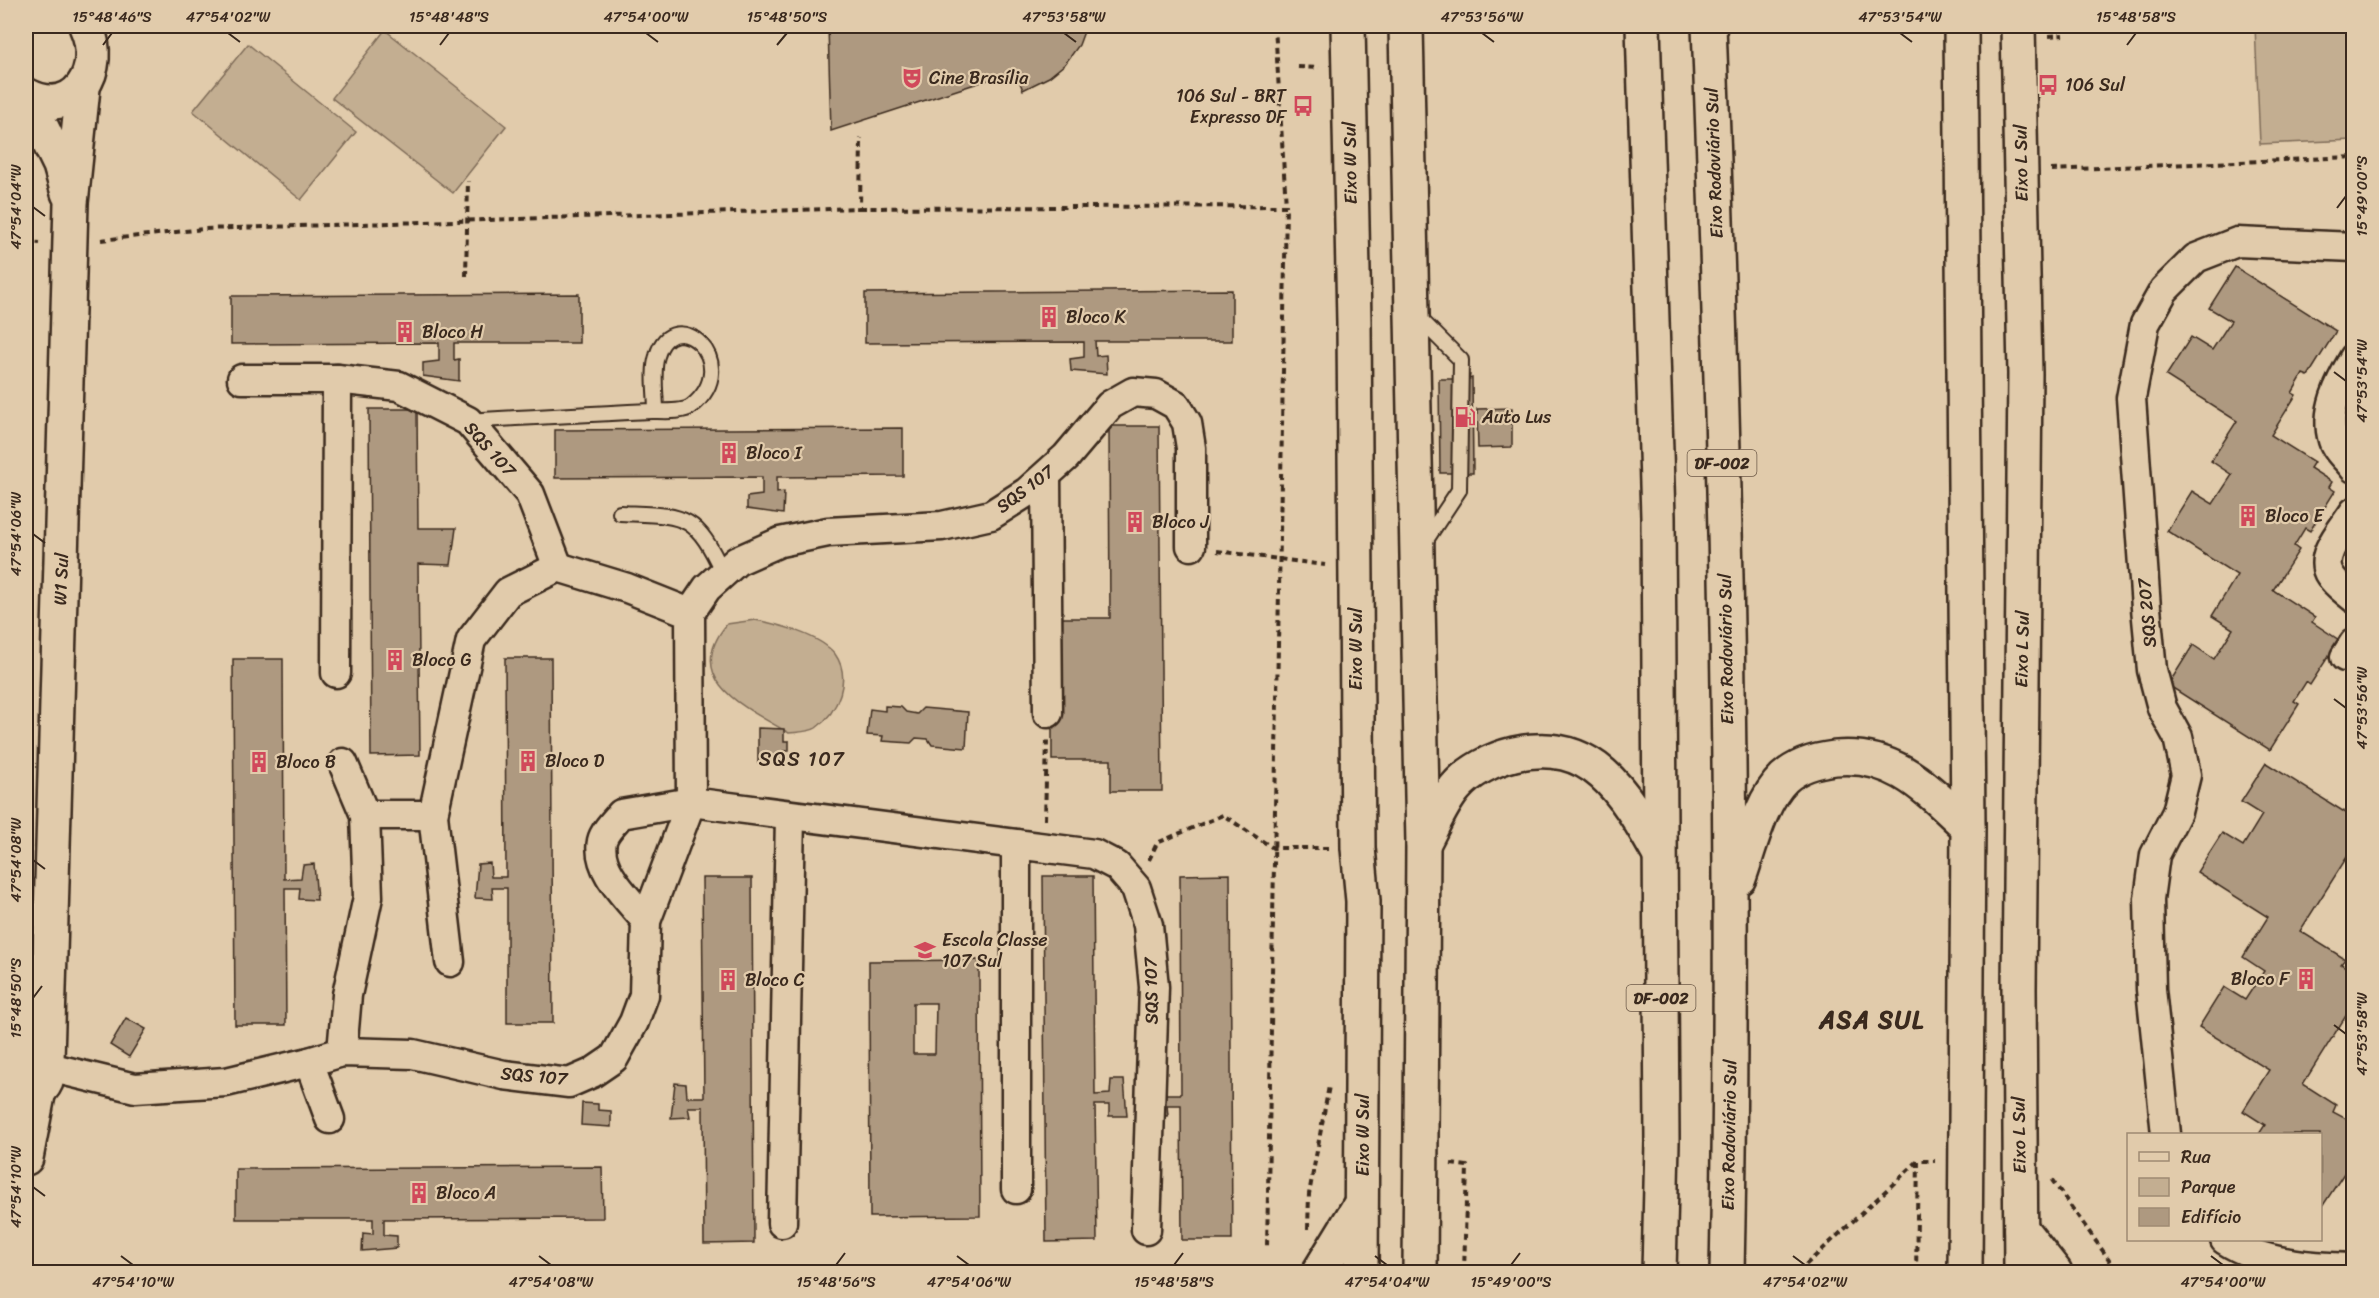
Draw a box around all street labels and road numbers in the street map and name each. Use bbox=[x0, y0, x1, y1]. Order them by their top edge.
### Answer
street label: Eixo Rodoviário Sul bbox=[1695, 86, 1733, 239]
street label: Eixo W Sul bbox=[1333, 121, 1367, 205]
street label: Eixo L Sul bbox=[2004, 123, 2038, 202]
street label: SQS 107 bbox=[456, 414, 525, 486]
road number: DF-002 bbox=[1688, 450, 1756, 476]
street label: SQS 107 bbox=[989, 455, 1063, 522]
street label: W1 Sul bbox=[44, 551, 78, 606]
street label: Eixo Rodoviário Sul bbox=[1709, 572, 1743, 725]
street label: SQS 207 bbox=[2128, 575, 2166, 649]
street label: Eixo W Sul bbox=[1340, 607, 1372, 690]
street label: Eixo L Sul bbox=[2005, 609, 2039, 688]
street label: SQS 107 bbox=[1134, 956, 1168, 1025]
road number: DF-002 bbox=[1626, 985, 1696, 1011]
street label: SQS 107 bbox=[499, 1057, 570, 1095]
street label: Eixo Rodoviário Sul bbox=[1712, 1058, 1746, 1211]
street label: Eixo W Sul bbox=[1347, 1093, 1379, 1176]
street label: Eixo L Sul bbox=[2002, 1095, 2036, 1174]

